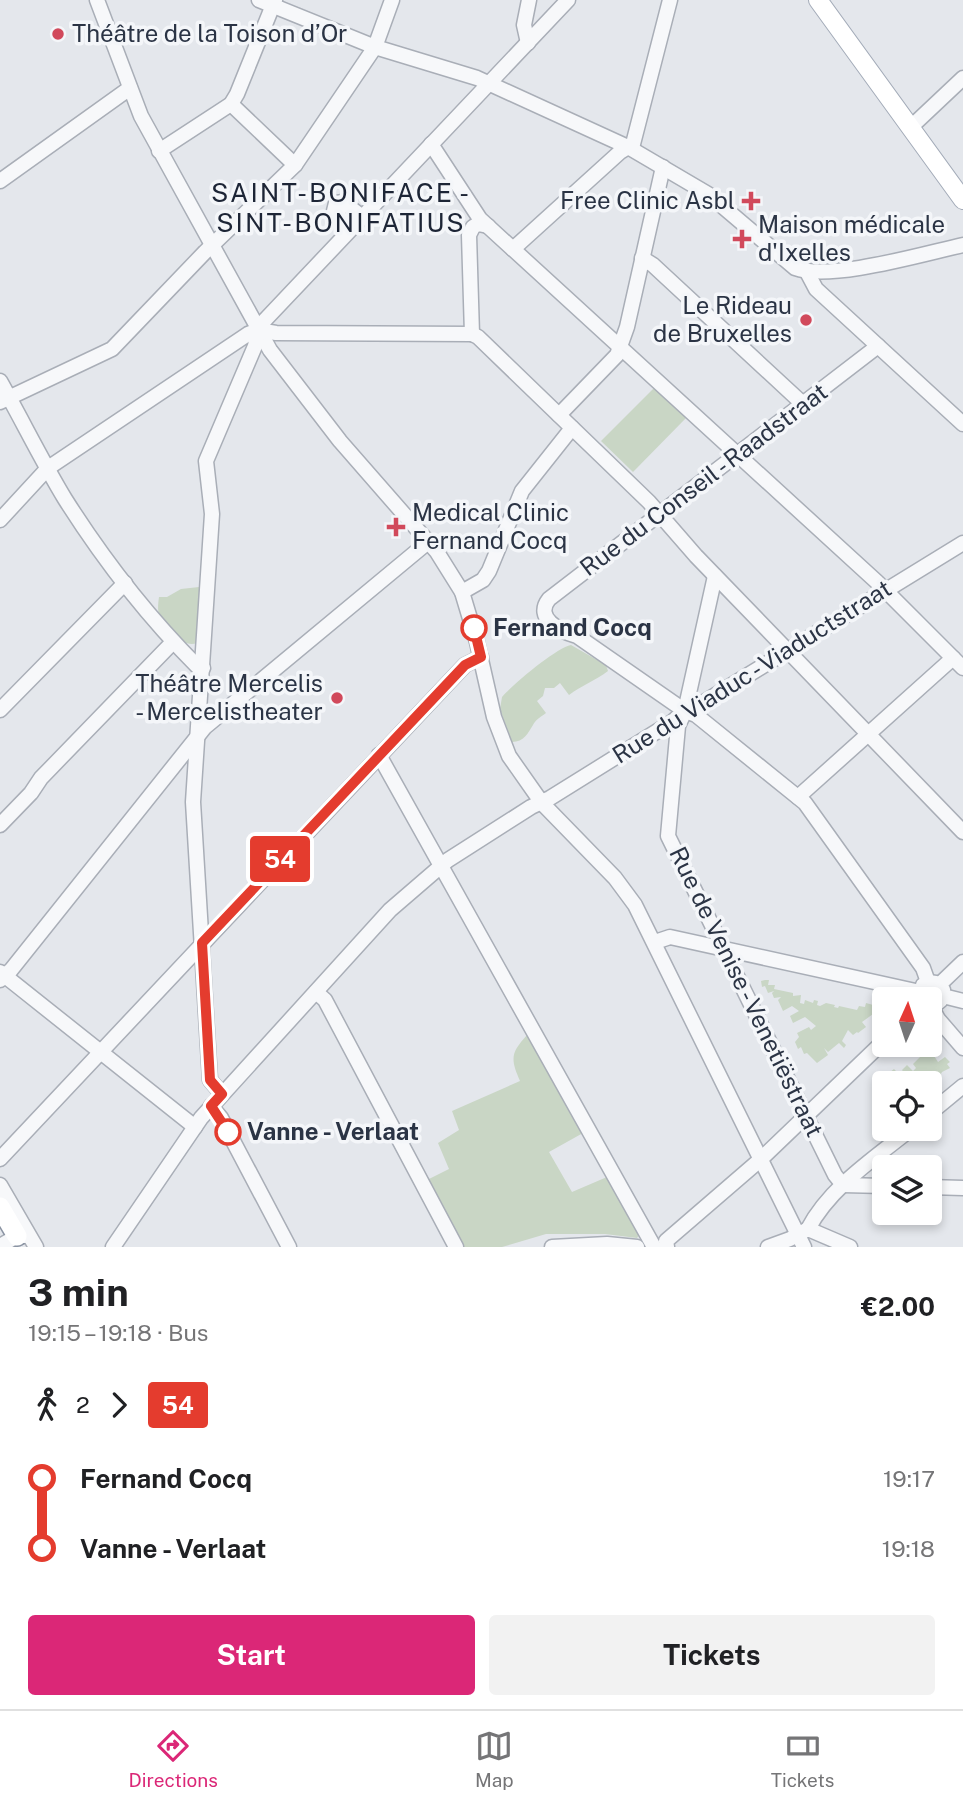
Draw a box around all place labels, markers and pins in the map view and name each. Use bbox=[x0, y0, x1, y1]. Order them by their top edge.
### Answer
place label: Théâtre de la Toison d’Or bbox=[72, 19, 347, 47]
marker: Théâtre de la Toison d’Or bbox=[50, 26, 66, 42]
place label: Free Clinic Asbl bbox=[560, 186, 735, 214]
marker: Free Clinic Asbl bbox=[741, 191, 761, 211]
place label: Maison médicale d'Ixelles bbox=[758, 210, 945, 266]
marker: Maison médicale d'Ixelles bbox=[732, 229, 752, 249]
place label: Le Rideau de Bruxelles bbox=[653, 291, 792, 347]
marker: Le Rideau de Bruxelles bbox=[798, 312, 814, 328]
place label: Medical Clinic Fernand Cocq bbox=[412, 498, 569, 554]
marker: Medical Clinic Fernand Cocq bbox=[386, 517, 406, 537]
place label: Fernand Cocq bbox=[493, 613, 652, 641]
marker: Fernand Cocq bbox=[461, 615, 487, 641]
place label: Théâtre Mercelis - Mercelistheater bbox=[135, 669, 323, 725]
marker: Théâtre Mercelis - Mercelistheater bbox=[329, 690, 345, 706]
place label: Vanne - Verlaat bbox=[247, 1117, 419, 1145]
marker: Vanne - Verlaat bbox=[215, 1119, 241, 1145]

